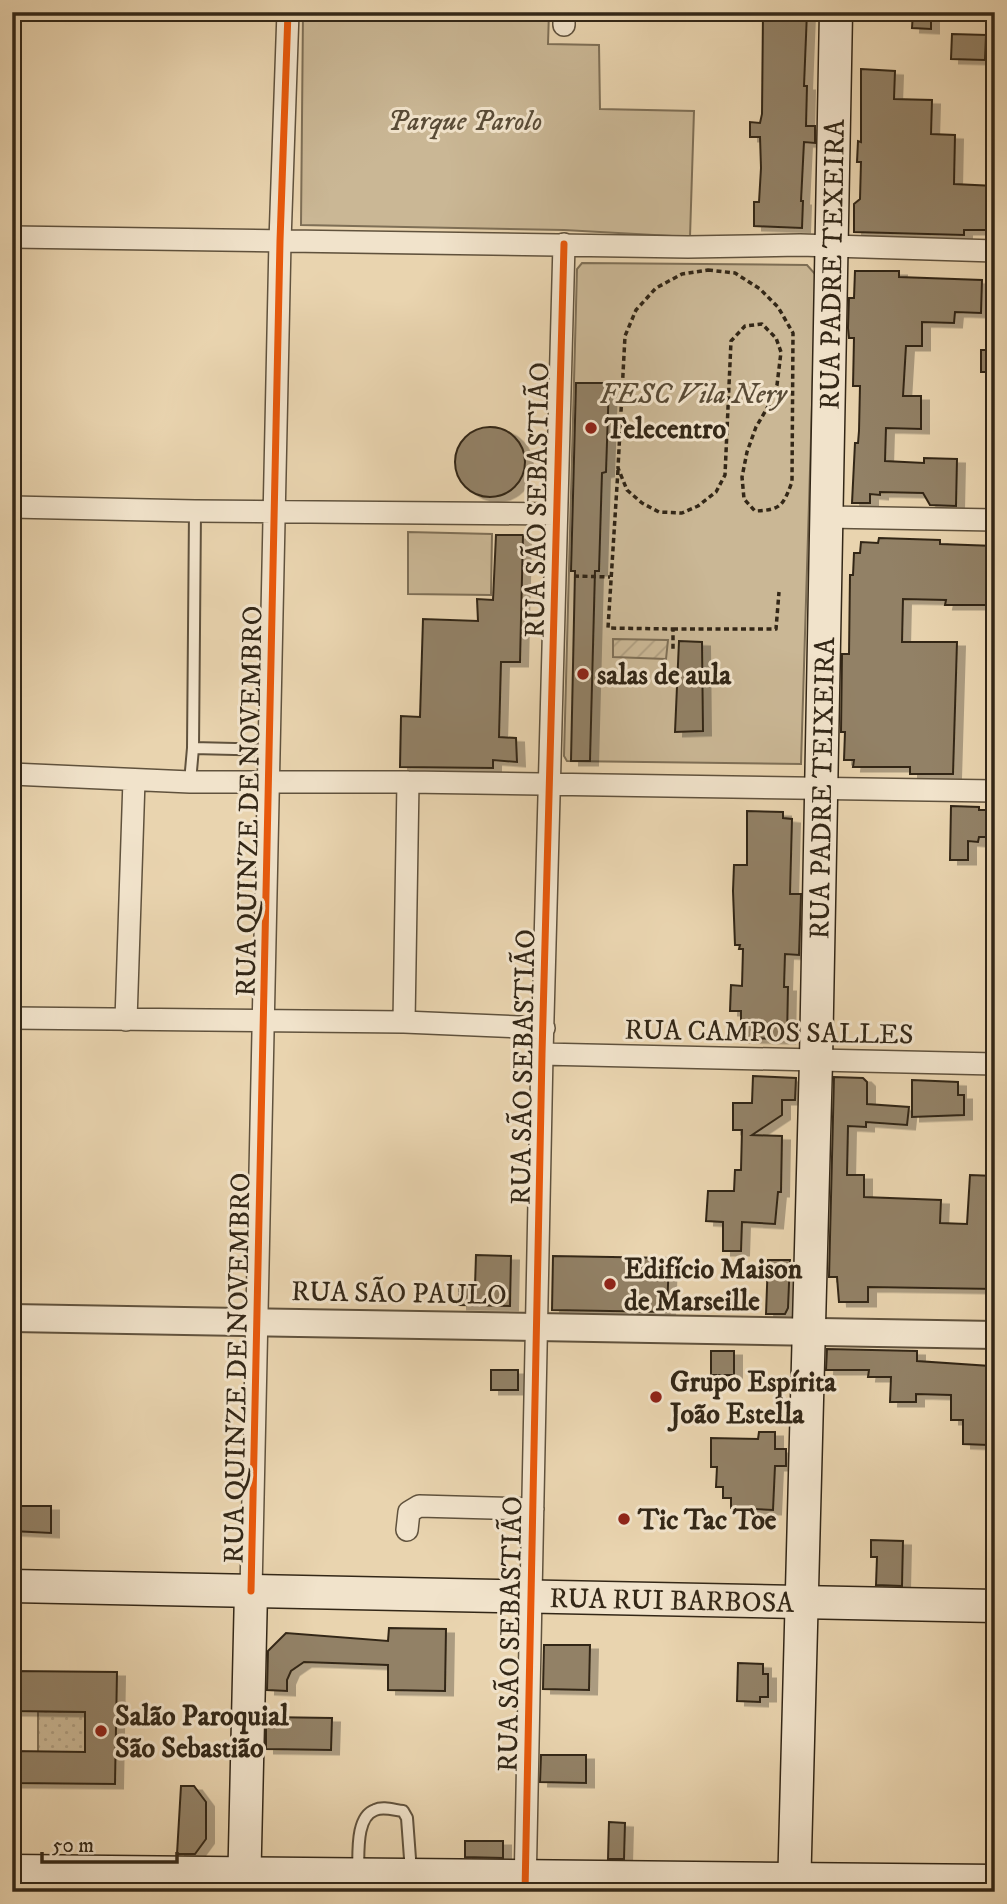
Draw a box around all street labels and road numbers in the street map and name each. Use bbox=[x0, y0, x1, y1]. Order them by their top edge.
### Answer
street label: RUA PADRE TEXEIRA bbox=[812, 118, 853, 410]
street label: RUA SÃO SEBASTIÃO bbox=[517, 362, 557, 638]
street label: RUA QUINZE DE NOVEMBRO bbox=[229, 605, 270, 997]
street label: RUA PADRE TEIXEIRA bbox=[802, 636, 843, 940]
street label: RUA SÃO SEBASTIÃO bbox=[503, 929, 543, 1205]
street label: RUA CAMPOS SALLES bbox=[624, 1012, 914, 1053]
street label: RUA QUINZE DE NOVEMBRO bbox=[217, 1172, 258, 1564]
street label: RUA SÃO PAULO bbox=[291, 1273, 507, 1313]
street label: RUA SÃO SEBASTIÃO bbox=[490, 1496, 530, 1772]
street label: RUA RUI BARBOSA bbox=[549, 1581, 796, 1621]

